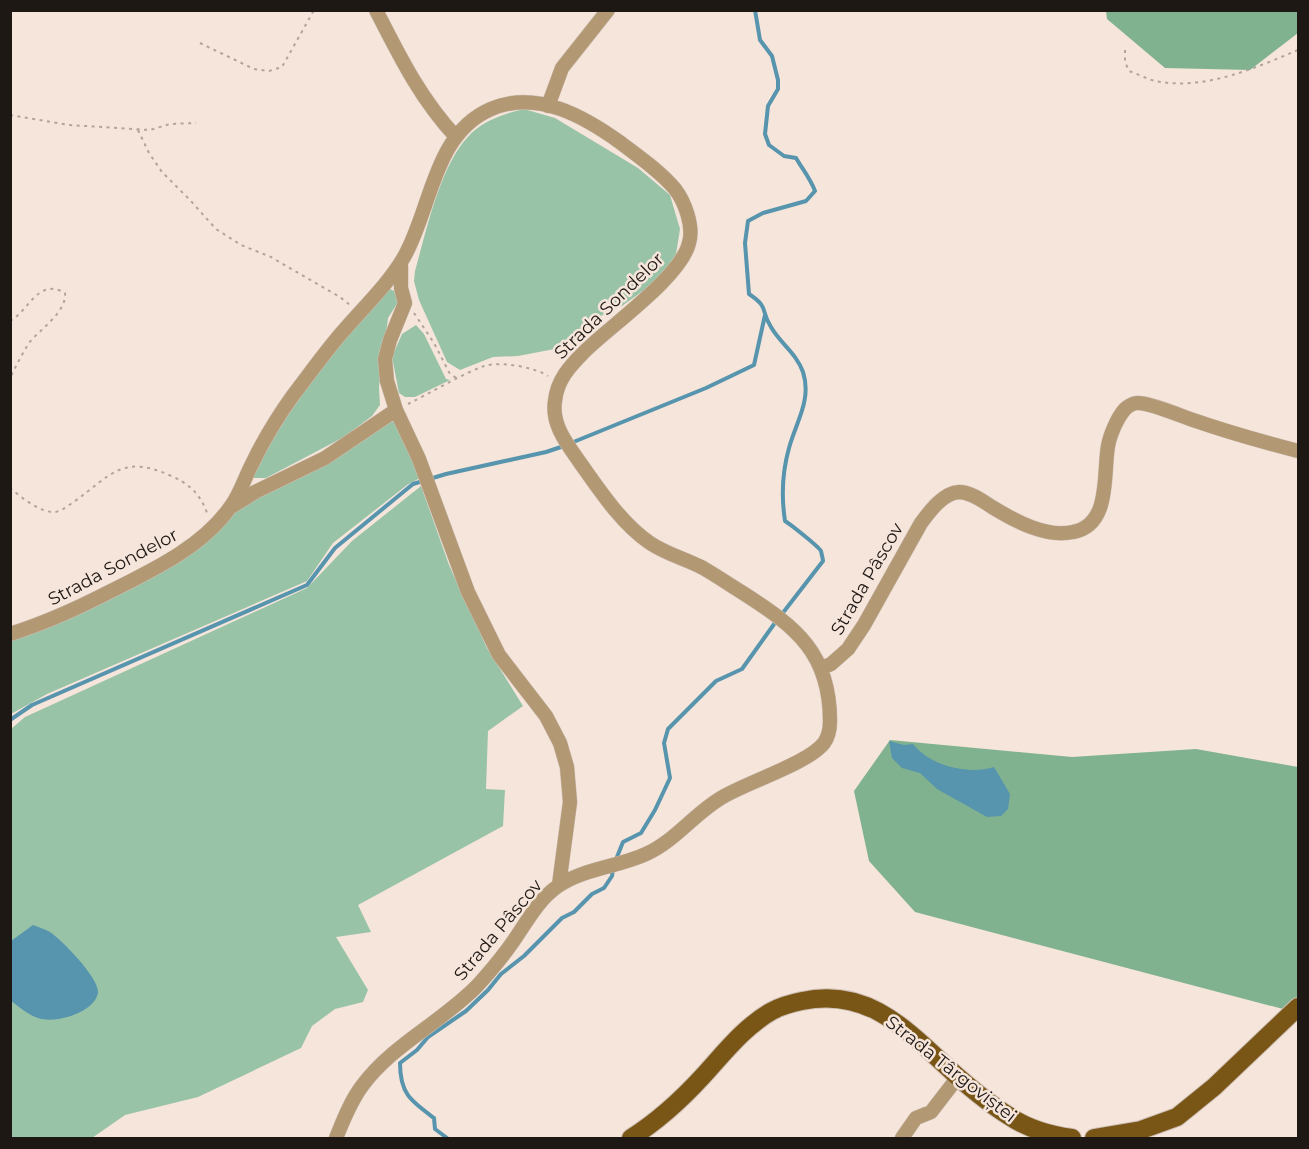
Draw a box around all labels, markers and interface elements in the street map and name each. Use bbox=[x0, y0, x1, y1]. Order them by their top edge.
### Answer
street label: Strada Sondelor bbox=[550, 248, 668, 364]
street label: Strada Pâscov bbox=[826, 519, 908, 639]
street label: Strada Sondelor bbox=[44, 523, 182, 611]
street label: Strada Pâscov bbox=[449, 875, 547, 985]
street label: Strada Târgoviștei bbox=[881, 1011, 1021, 1128]

